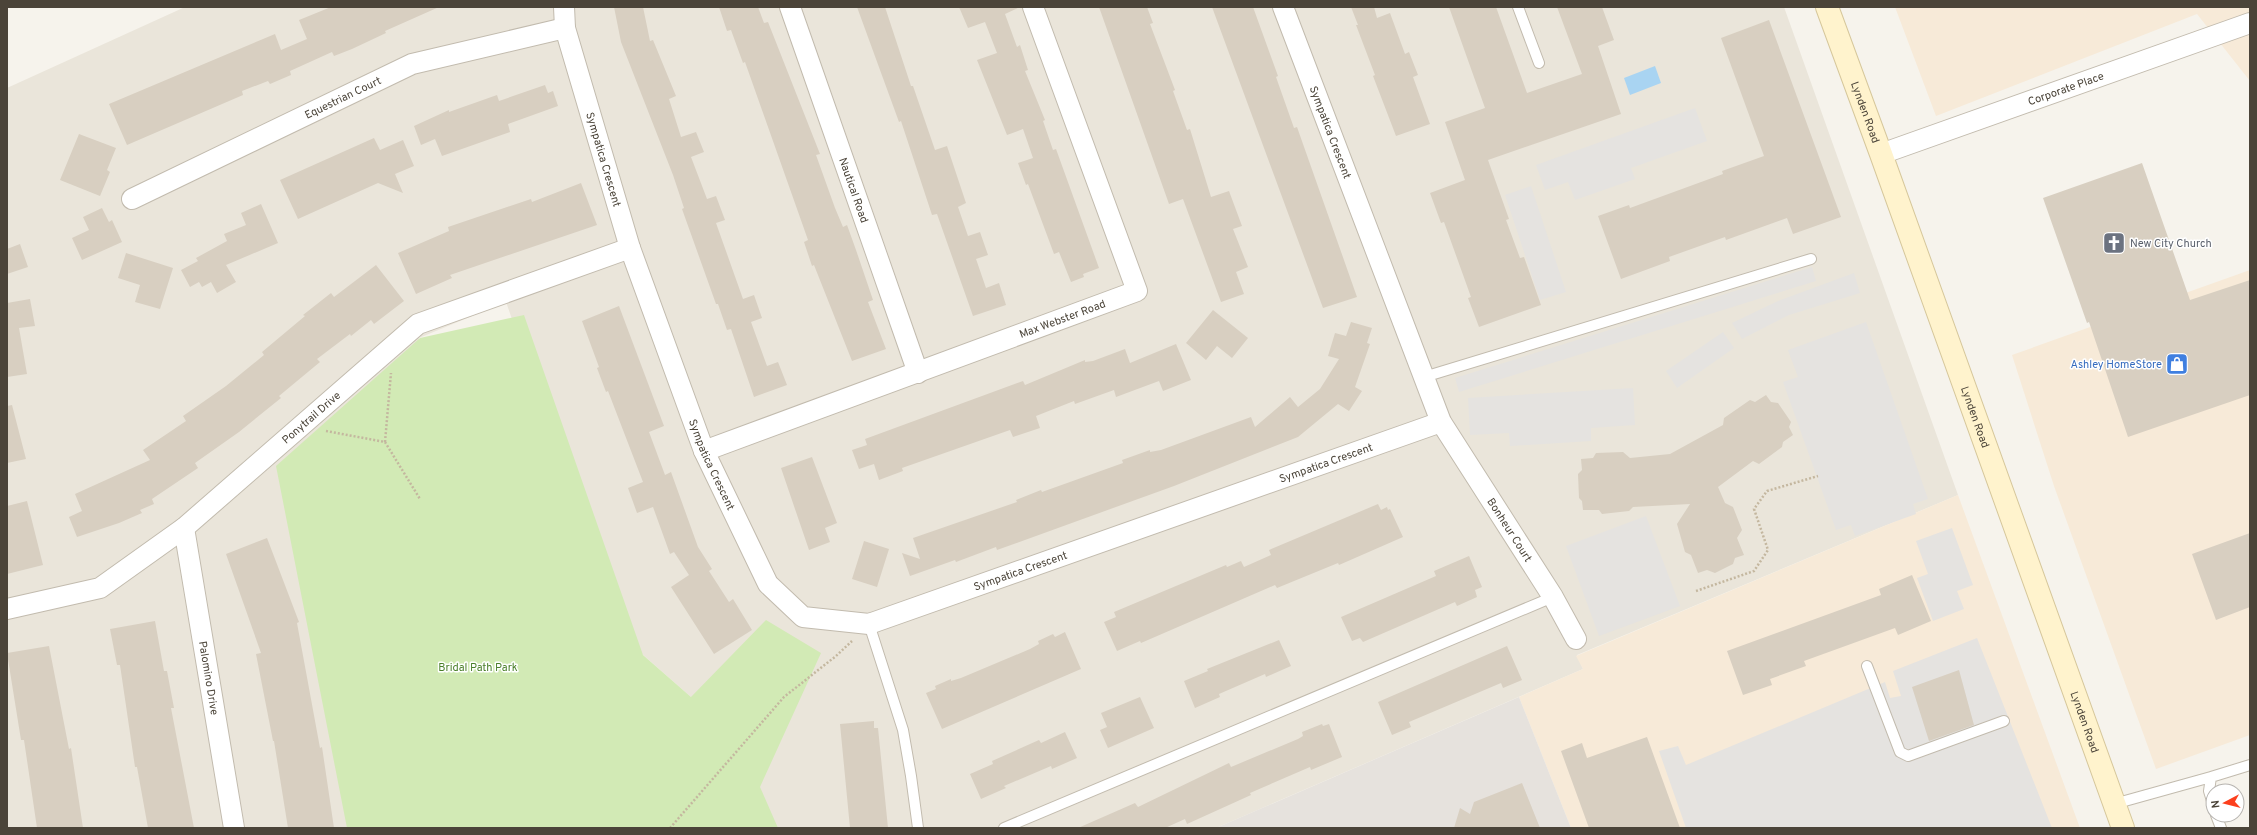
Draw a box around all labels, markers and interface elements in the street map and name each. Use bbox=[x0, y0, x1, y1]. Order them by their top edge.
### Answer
street label: Corporate Place bbox=[2026, 69, 2106, 109]
street label: Equestrian Court bbox=[303, 74, 384, 123]
street label: Lynden Road bbox=[1847, 80, 1882, 145]
street label: Sympatica Crescent bbox=[1306, 84, 1354, 181]
street label: Sympatica Crescent bbox=[582, 111, 623, 209]
street label: Nautical Road bbox=[835, 156, 871, 225]
church icon: New City Church bbox=[2101, 230, 2127, 256]
place label: New City Church bbox=[2130, 237, 2212, 251]
street label: Max Webster Road bbox=[1018, 297, 1108, 342]
shop icon: Ashley HomeStore bbox=[2164, 351, 2190, 377]
place label: Ashley HomeStore bbox=[2071, 358, 2162, 372]
street label: Lynden Road bbox=[1957, 385, 1992, 450]
street label: Ponytrail Drive bbox=[279, 389, 344, 447]
street label: Sympatica Crescent bbox=[685, 417, 737, 513]
street label: Sympatica Crescent bbox=[1278, 441, 1375, 487]
street label: Bonheur Court bbox=[1483, 496, 1535, 565]
street label: Sympatica Crescent bbox=[972, 549, 1069, 594]
street label: Palomino Drive bbox=[195, 640, 221, 716]
park label: Bridal Path Park bbox=[438, 661, 518, 675]
street label: Lynden Road bbox=[2066, 690, 2101, 755]
north arrow bbox=[2205, 783, 2245, 823]
text: N bbox=[2209, 799, 2223, 809]

